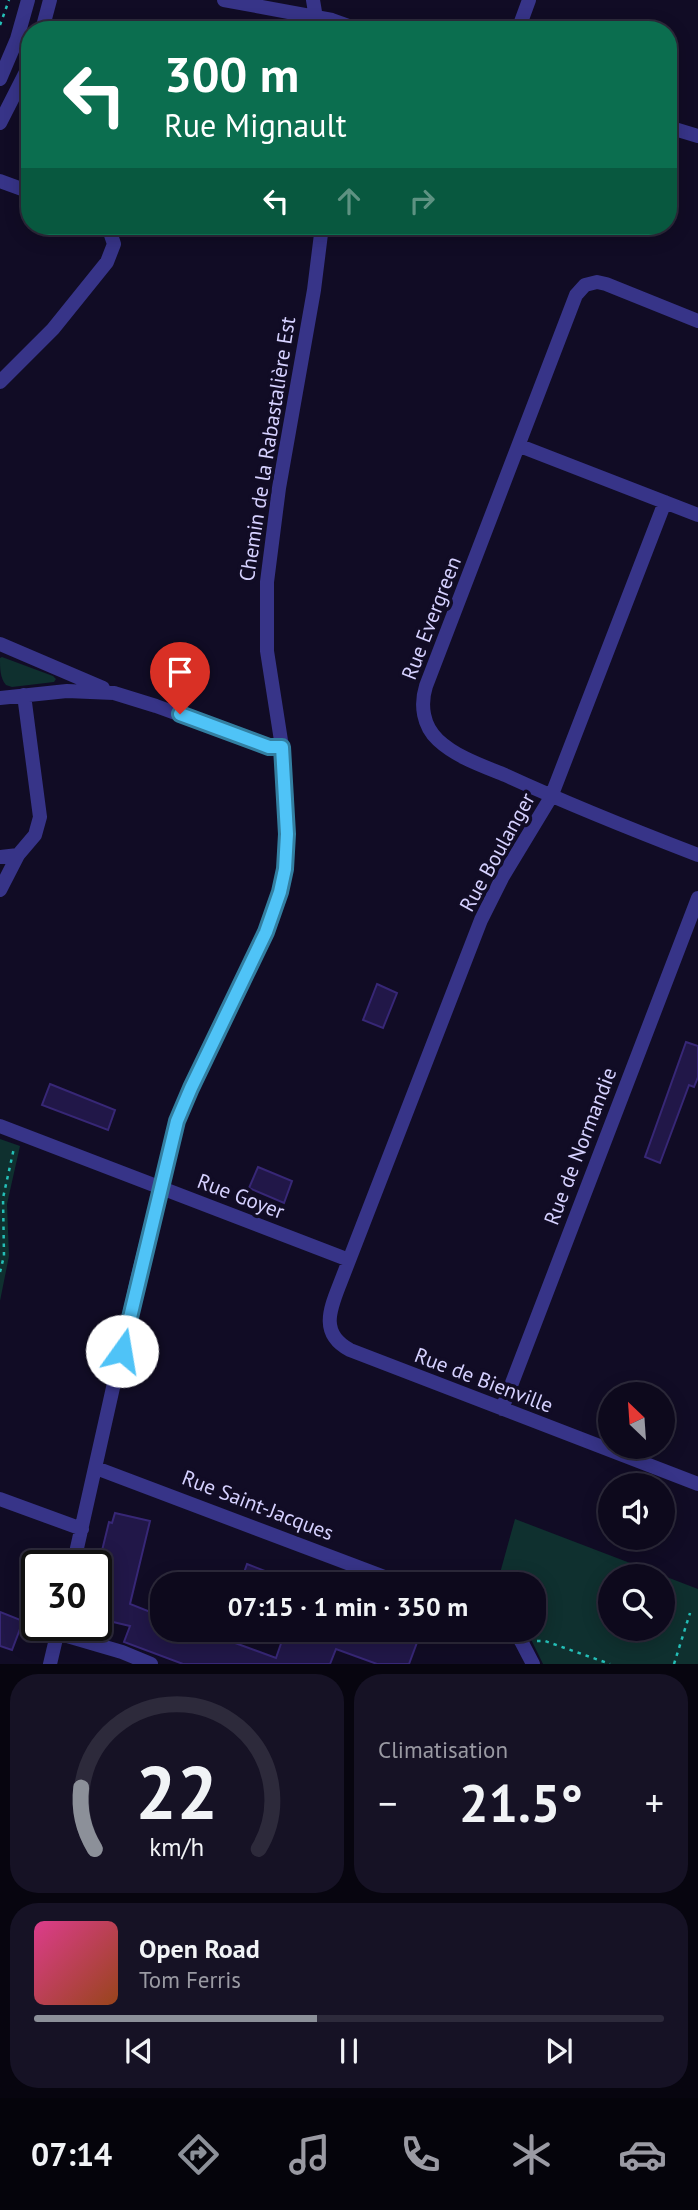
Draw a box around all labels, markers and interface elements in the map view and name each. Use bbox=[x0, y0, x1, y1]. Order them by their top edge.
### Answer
text: 300 m bbox=[164, 42, 299, 106]
icon: left bbox=[49, 49, 140, 140]
text: Rue Mignault bbox=[164, 104, 347, 146]
icon: left bbox=[257, 182, 295, 220]
icon: ahead bbox=[330, 182, 368, 220]
icon: right bbox=[403, 182, 441, 220]
street label: Chemin de la Rabastalière Est bbox=[233, 315, 301, 583]
street label: Rue Evergreen bbox=[395, 553, 467, 683]
pin bbox=[150, 642, 210, 714]
icon: arrive bbox=[161, 653, 199, 691]
street label: Rue Boulanger bbox=[453, 788, 541, 916]
street label: Rue de Normandie bbox=[538, 1063, 622, 1229]
street label: Rue Goyer bbox=[194, 1167, 288, 1225]
position arrow bbox=[85, 1314, 159, 1388]
street label: Rue de Bienville bbox=[411, 1341, 557, 1419]
north arrow bbox=[598, 1382, 676, 1460]
map controls bbox=[598, 1382, 675, 1641]
street label: Rue Saint-Jacques bbox=[178, 1464, 338, 1546]
button: sound bbox=[598, 1473, 675, 1550]
speed limit sign: 30 bbox=[21, 1550, 112, 1641]
button: search bbox=[598, 1564, 675, 1641]
text: 07:15 · 1 min · 350 m bbox=[228, 1590, 468, 1623]
text: Climatisation bbox=[378, 1735, 508, 1764]
text: 22 bbox=[136, 1746, 218, 1840]
text: 21.5° bbox=[459, 1769, 583, 1836]
text: − bbox=[378, 1778, 397, 1827]
text: + bbox=[645, 1778, 664, 1827]
text: km/h bbox=[150, 1831, 204, 1863]
text: Open Road bbox=[139, 1932, 260, 1965]
text: Tom Ferris bbox=[139, 1965, 241, 1994]
icon: previous bbox=[120, 2032, 158, 2070]
icon: pause bbox=[330, 2032, 368, 2070]
icon: next bbox=[540, 2032, 578, 2070]
icon: directions bbox=[174, 2130, 223, 2179]
icon: music bbox=[285, 2130, 334, 2179]
icon: phone bbox=[396, 2130, 445, 2179]
icon: climate bbox=[507, 2130, 556, 2179]
icon: car bbox=[618, 2130, 667, 2179]
text: 07:14 bbox=[31, 2133, 112, 2175]

